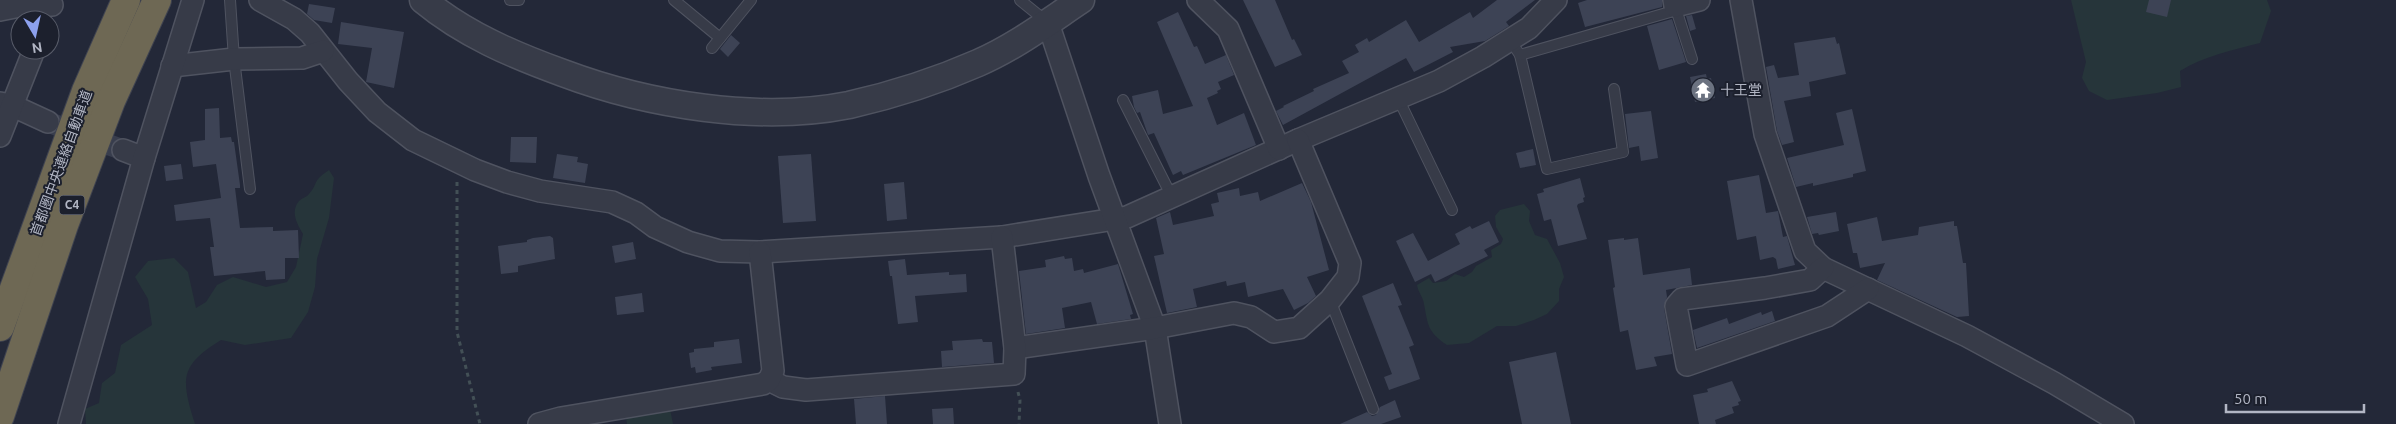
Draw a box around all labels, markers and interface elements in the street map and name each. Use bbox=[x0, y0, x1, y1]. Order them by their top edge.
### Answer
north arrow bbox=[10, 10, 60, 60]
text: N bbox=[31, 39, 43, 57]
temple icon: 十王堂 bbox=[1690, 77, 1716, 103]
place label: 十王堂 bbox=[1720, 82, 1762, 98]
street label: 首都圏中央連絡自動車道 bbox=[27, 88, 95, 238]
road number: C4 bbox=[60, 196, 84, 214]
scale bar bbox=[2226, 382, 2364, 414]
text: 50 m bbox=[2234, 390, 2267, 407]

